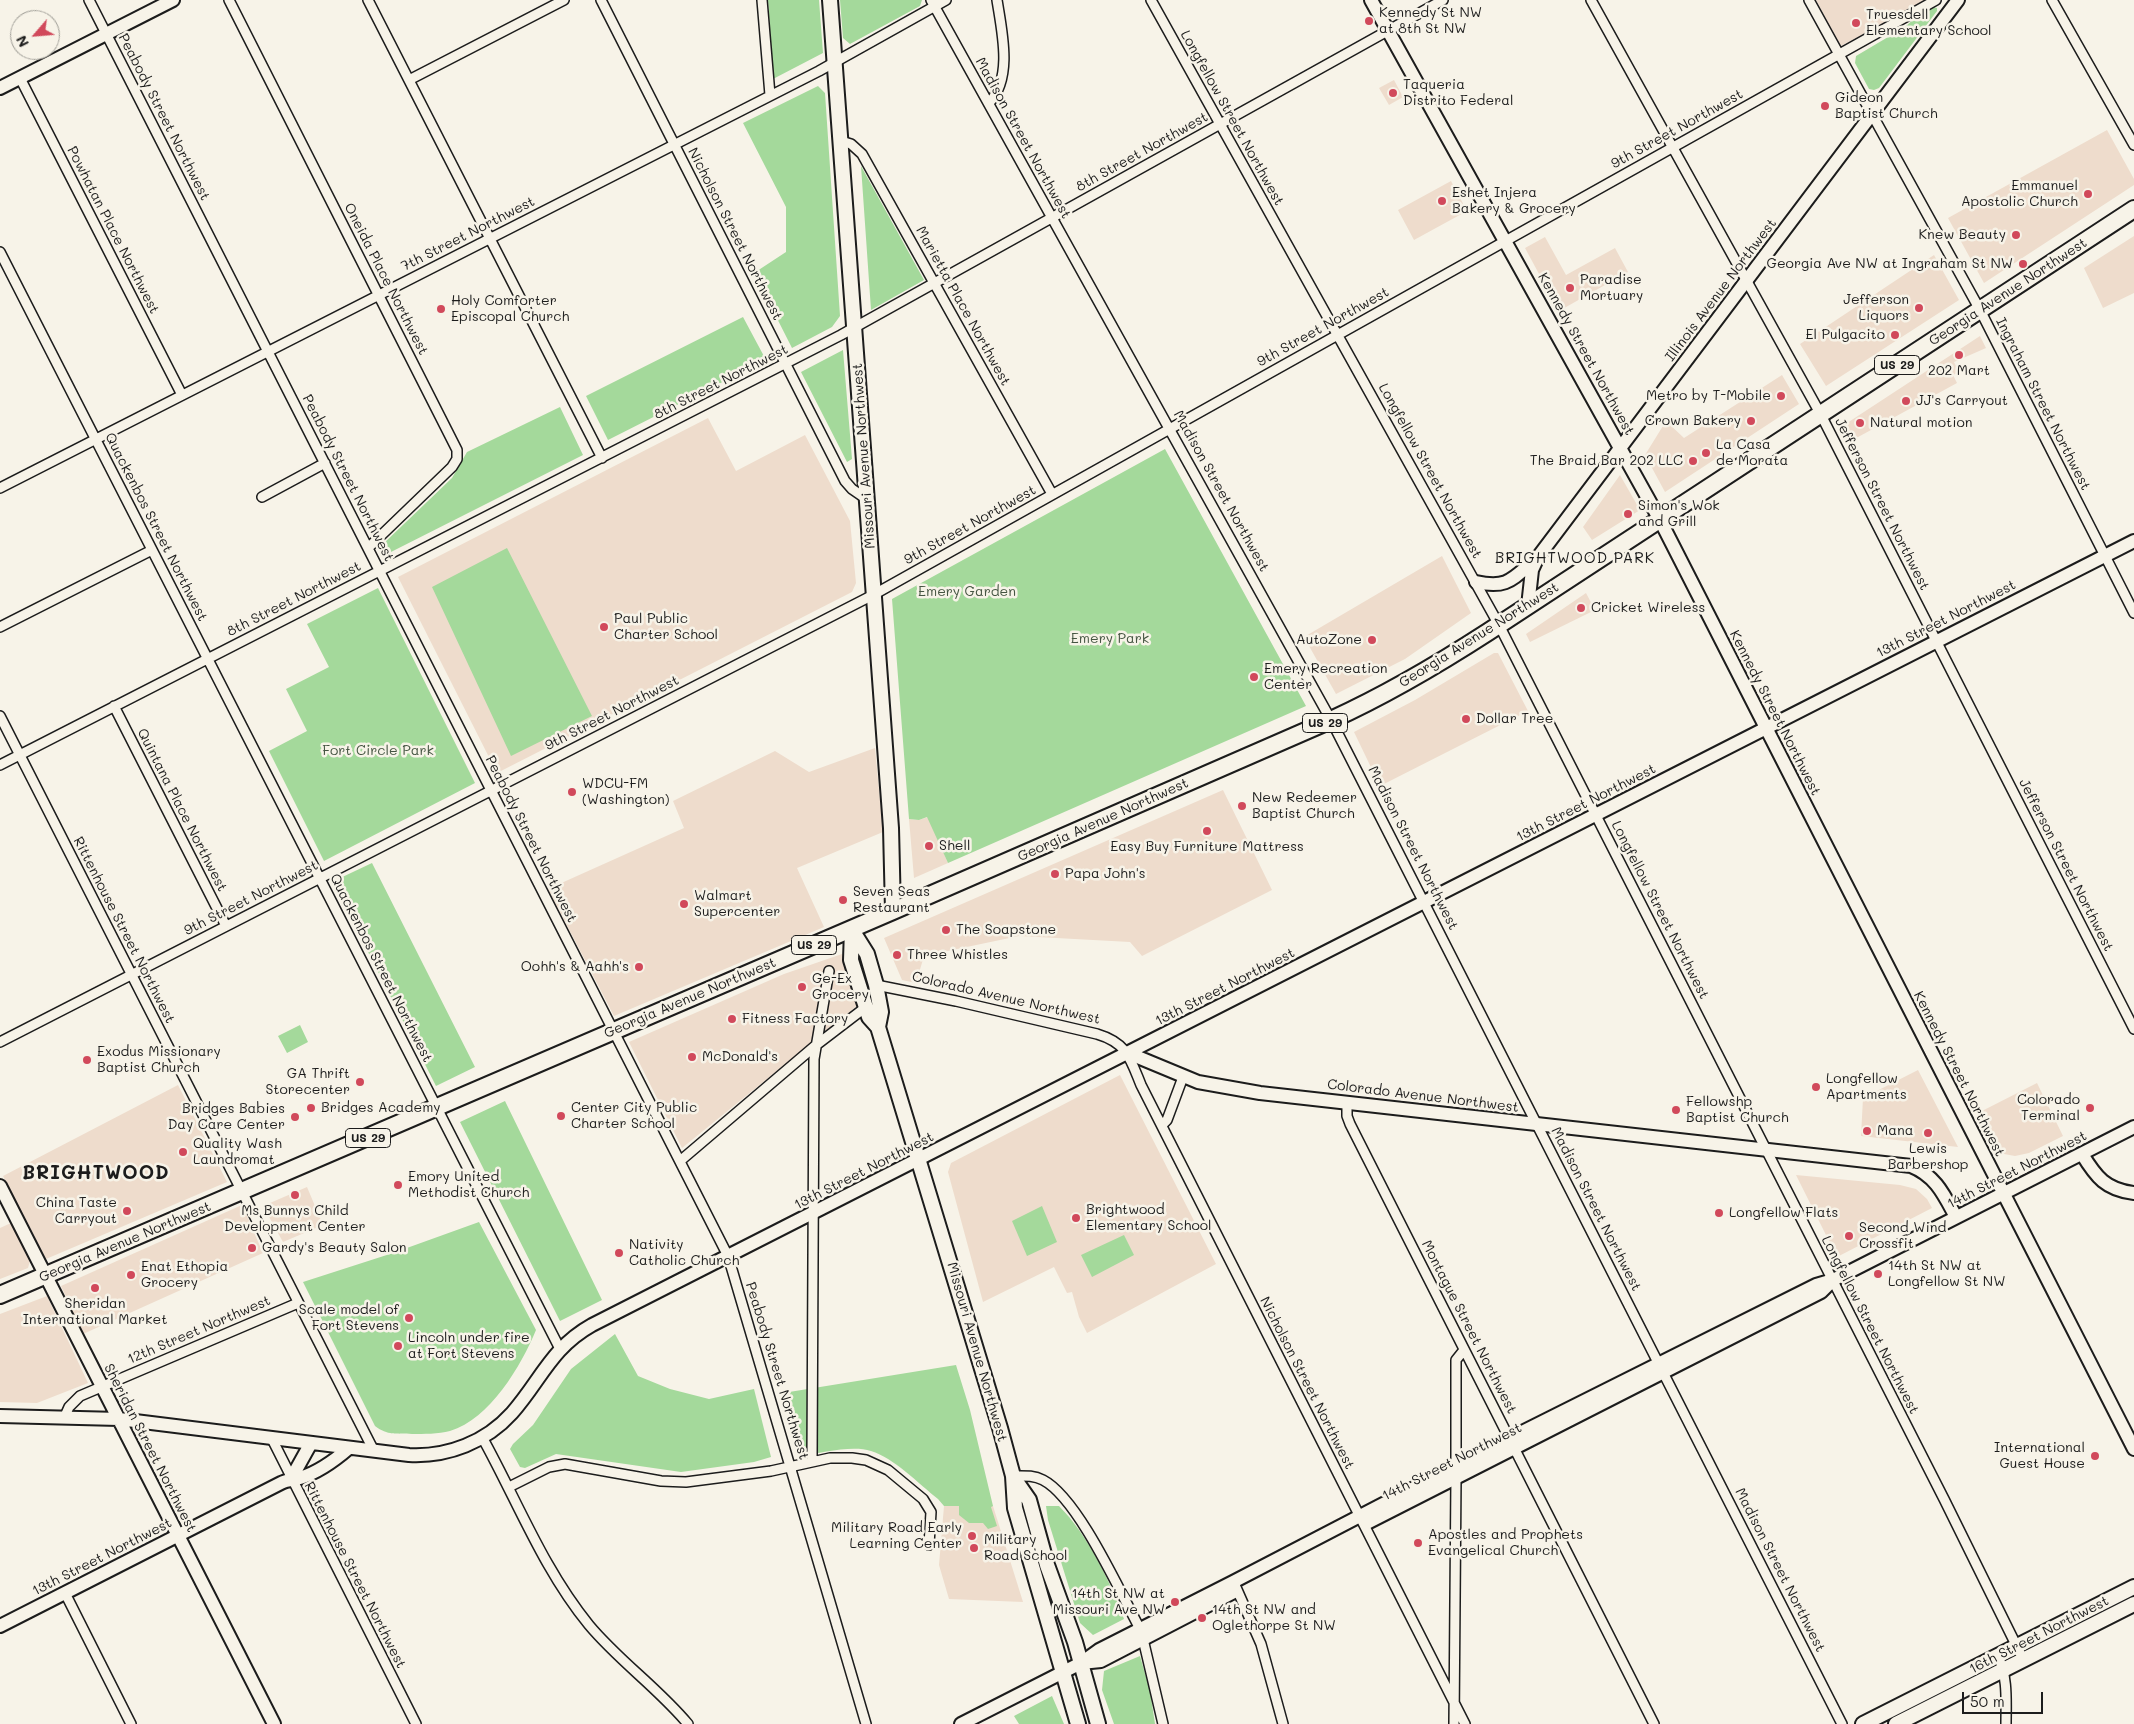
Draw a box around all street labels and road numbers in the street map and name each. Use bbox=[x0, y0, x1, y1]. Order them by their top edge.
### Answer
street label: Longfellow Street Northwest bbox=[1177, 28, 1287, 208]
street label: Peabody Street Northwest bbox=[115, 31, 213, 203]
street label: Madison Street Northwest bbox=[972, 54, 1074, 222]
street label: 9th Street Northwest bbox=[1608, 86, 1746, 172]
street label: 8th Street Northwest bbox=[1073, 109, 1211, 195]
street label: Powhatan Place Northwest bbox=[63, 143, 163, 317]
street label: Nicholson Street Northwest bbox=[684, 145, 786, 323]
street label: 7th Street Northwest bbox=[398, 193, 538, 275]
street label: Oneida Place Northwest bbox=[340, 200, 432, 358]
street label: Illinois Avenue Northwest bbox=[1662, 215, 1780, 365]
street label: Marietta Place Northwest bbox=[912, 223, 1014, 389]
street label: Georgia Avenue Northwest bbox=[1926, 235, 2090, 349]
street label: Kennedy Street Northwest bbox=[1534, 270, 1638, 438]
street label: 9th Street Northwest bbox=[1254, 284, 1392, 370]
street label: Ingraham Street Northwest bbox=[1992, 315, 2094, 493]
street label: 8th Street Northwest bbox=[651, 341, 791, 423]
road number: US 29 bbox=[1874, 356, 1920, 374]
street label: Missouri Avenue Northwest bbox=[849, 363, 879, 549]
street label: Longfellow Street Northwest bbox=[1375, 381, 1485, 561]
street label: Peabody Street Northwest bbox=[299, 392, 397, 564]
street label: Madison Street Northwest bbox=[1170, 407, 1272, 575]
street label: Jefferson Street Northwest bbox=[1831, 415, 1933, 593]
street label: Quackenbos Street Northwest bbox=[101, 430, 211, 624]
street label: 9th Street Northwest bbox=[901, 482, 1039, 568]
street label: 8th Street Northwest bbox=[224, 558, 364, 640]
street label: 13th Street Northwest bbox=[1873, 577, 2019, 661]
street label: Georgia Avenue Northwest bbox=[1396, 579, 1562, 691]
street label: Kennedy Street Northwest bbox=[1726, 628, 1824, 798]
street label: 9th Street Northwest bbox=[542, 672, 682, 754]
road number: US 29 bbox=[1302, 714, 1348, 732]
street label: Quintana Place Northwest bbox=[133, 726, 231, 894]
street label: Peabody Street Northwest bbox=[482, 753, 580, 925]
street label: 13th Street Northwest bbox=[1513, 761, 1659, 845]
street label: Madison Street Northwest bbox=[1364, 763, 1462, 933]
street label: Georgia Avenue Northwest bbox=[1015, 775, 1191, 865]
street label: Jefferson Street Northwest bbox=[2015, 776, 2117, 954]
street label: Longfellow Street Northwest bbox=[1608, 818, 1712, 1002]
street label: Rittenhouse Street Northwest bbox=[70, 834, 178, 1026]
street label: 9th Street Northwest bbox=[181, 857, 321, 939]
street label: Quackenbos Street Northwest bbox=[326, 871, 436, 1065]
road number: US 29 bbox=[792, 936, 836, 954]
street label: 13th Street Northwest bbox=[1152, 945, 1298, 1029]
street label: Georgia Avenue Northwest bbox=[602, 954, 778, 1042]
street label: Colorado Avenue Northwest bbox=[910, 968, 1102, 1028]
street label: Kennedy Street Northwest bbox=[1910, 989, 2008, 1159]
street label: Colorado Avenue Northwest bbox=[1326, 1076, 1520, 1116]
street label: Madison Street Northwest bbox=[1547, 1124, 1645, 1294]
street label: 14th Street Northwest bbox=[1944, 1127, 2090, 1213]
road number: US 29 bbox=[346, 1128, 390, 1148]
street label: 13th Street Northwest bbox=[791, 1129, 937, 1213]
street label: Georgia Avenue Northwest bbox=[37, 1198, 213, 1286]
street label: Longfellow Street Northwest bbox=[1818, 1233, 1922, 1417]
street label: Montague Street Northwest bbox=[1418, 1238, 1520, 1416]
street label: Missouri Avenue Northwest bbox=[943, 1260, 1011, 1444]
street label: Peabody Street Northwest bbox=[742, 1280, 812, 1462]
street label: 12th Street Northwest bbox=[125, 1292, 273, 1368]
street label: Nicholson Street Northwest bbox=[1256, 1294, 1358, 1472]
street label: Sheridan Street Northwest bbox=[100, 1361, 200, 1535]
street label: 14th Street Northwest bbox=[1379, 1419, 1525, 1505]
street label: Rittenhouse Street Northwest bbox=[301, 1479, 409, 1671]
street label: Madison Street Northwest bbox=[1731, 1485, 1829, 1655]
street label: 13th Street Northwest bbox=[29, 1515, 175, 1599]
street label: 16th Street Northwest bbox=[1966, 1592, 2112, 1678]

